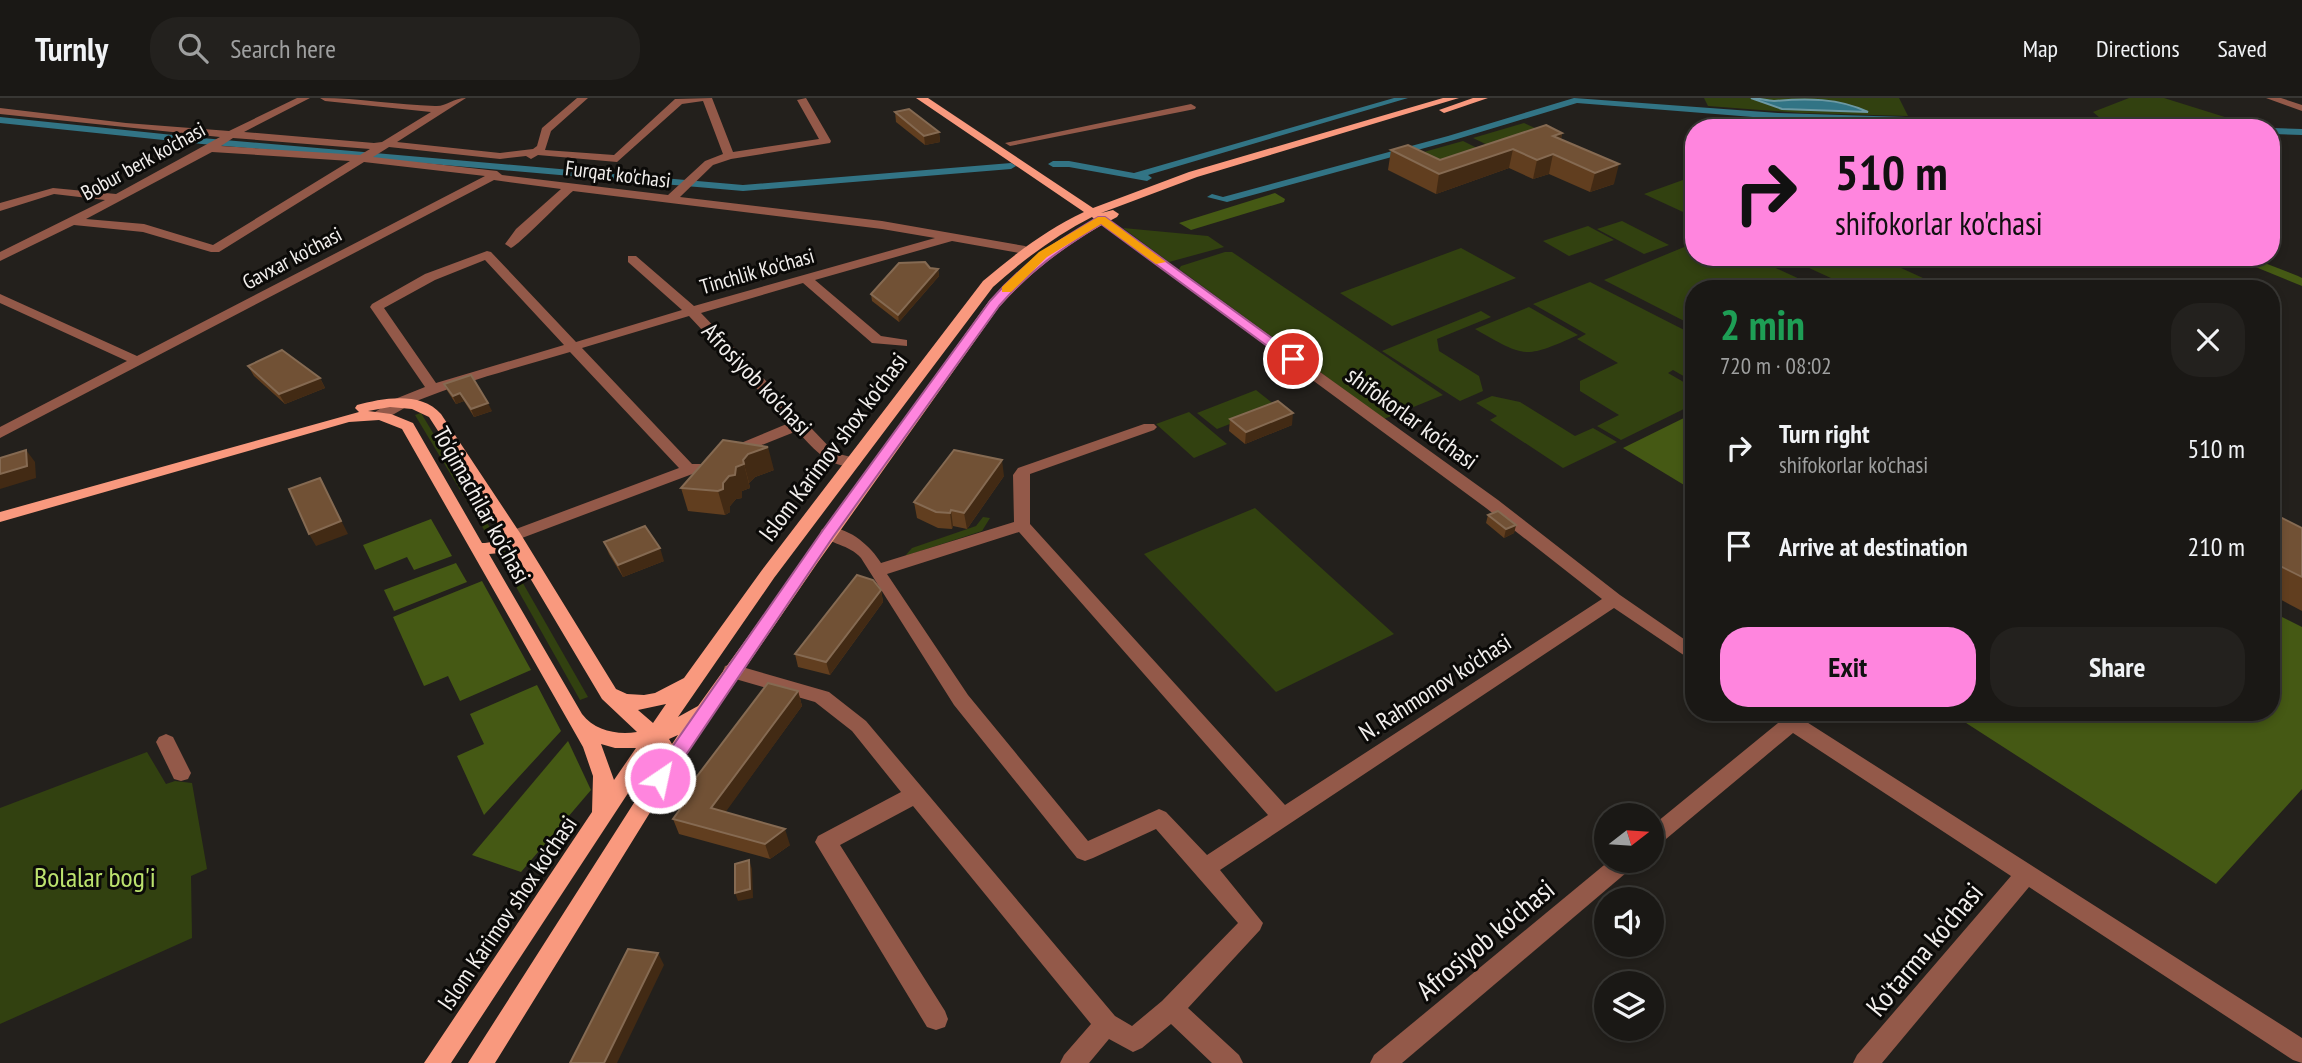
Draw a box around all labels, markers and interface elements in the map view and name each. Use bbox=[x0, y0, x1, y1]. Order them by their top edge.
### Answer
search box bbox=[150, 17, 640, 80]
text: Turnly bbox=[35, 27, 108, 70]
icon: search bbox=[174, 29, 212, 67]
text: Search here bbox=[230, 32, 336, 65]
text: Map bbox=[2023, 33, 2058, 64]
text: Directions bbox=[2096, 33, 2180, 64]
text: Saved bbox=[2218, 33, 2267, 64]
street label: Bobur berk ko'chasi bbox=[76, 116, 210, 206]
text: 510 m bbox=[1835, 140, 1948, 204]
icon: right bbox=[1720, 147, 1811, 238]
street label: Furqat ko'chasi bbox=[564, 154, 672, 194]
text: shifokorlar ko'chasi bbox=[1835, 202, 2043, 244]
street label: Gavxar ko'chasi bbox=[238, 221, 346, 295]
street label: Tinchlik Ko'chasi bbox=[697, 242, 817, 300]
text: 2 min bbox=[1720, 297, 1805, 352]
button: close bbox=[2171, 303, 2245, 377]
street label: Afrosiyob ko'chasi bbox=[695, 316, 819, 442]
pin bbox=[1263, 329, 1323, 389]
icon: arrive bbox=[1274, 340, 1312, 378]
street label: Islom Karimov shox ko'chasi bbox=[752, 347, 914, 547]
text: 720 m · 08:02 bbox=[1720, 351, 1832, 380]
street label: shifokorlar ko'chasi bbox=[1340, 360, 1484, 476]
text: Turn right bbox=[1779, 417, 1870, 450]
street label: To'qimachilar ko'chasi bbox=[426, 421, 538, 589]
icon: right bbox=[1720, 429, 1758, 467]
text: 510 m bbox=[2187, 432, 2245, 465]
text: shifokorlar ko'chasi bbox=[1779, 450, 1928, 479]
icon: arrive bbox=[1720, 527, 1758, 565]
text: Arrive at destination bbox=[1779, 530, 1968, 563]
text: 210 m bbox=[2187, 530, 2245, 563]
street label: N. Rahmonov ko'chasi bbox=[1353, 626, 1517, 748]
button: Exit bbox=[1720, 627, 1976, 707]
button: Share bbox=[1990, 627, 2245, 707]
position arrow bbox=[623, 741, 697, 815]
north arrow bbox=[1594, 803, 1664, 873]
map controls bbox=[1594, 803, 1664, 1041]
street label: Islom Karimov shox ko'chasi bbox=[430, 810, 584, 1016]
park label: Bolalar bog'i bbox=[34, 858, 156, 895]
street label: Afrosiyob ko'chasi bbox=[1408, 870, 1562, 1008]
street label: Ko'tarma ko'chasi bbox=[1857, 874, 1991, 1024]
button: sound bbox=[1594, 887, 1664, 957]
button: layers bbox=[1594, 971, 1664, 1041]

